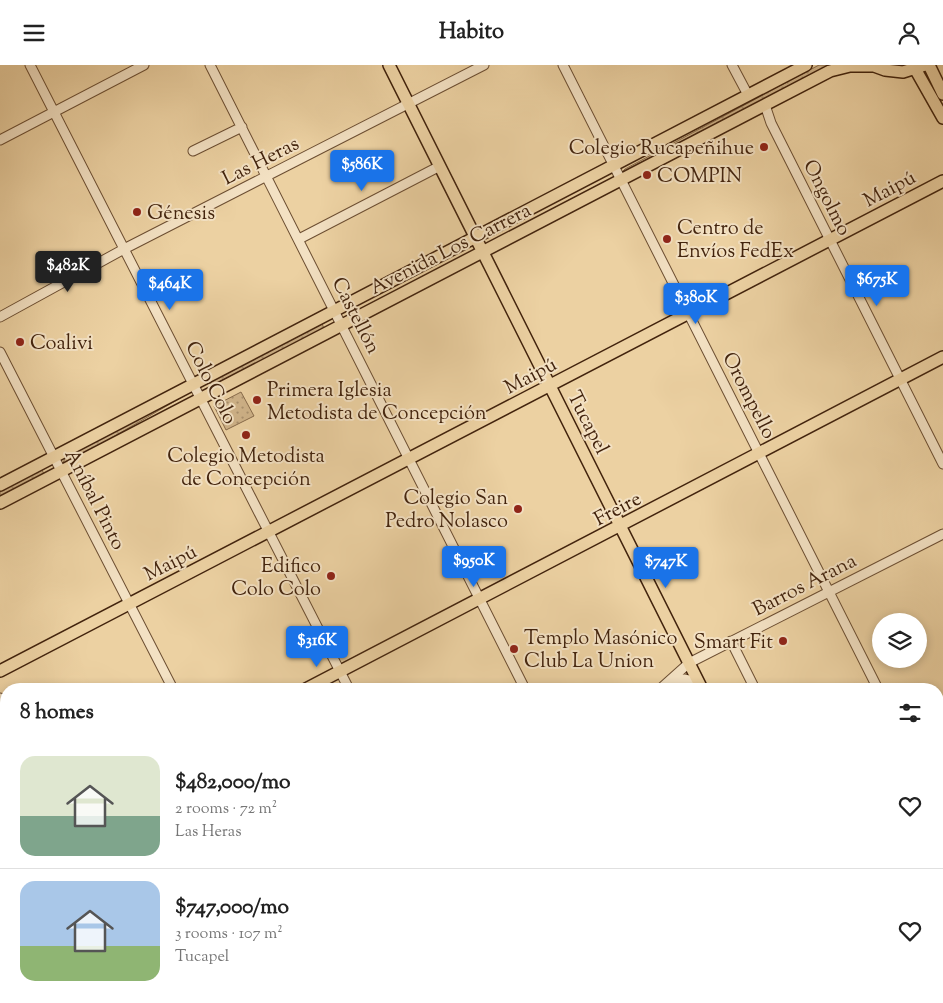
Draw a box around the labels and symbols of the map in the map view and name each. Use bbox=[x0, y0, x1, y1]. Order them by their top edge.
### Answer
street label: Las Heras bbox=[218, 130, 305, 194]
place label: Colegio Rucapeñihue bbox=[569, 135, 754, 164]
marker: Colegio Rucapeñihue bbox=[758, 141, 770, 153]
pin: $586K bbox=[327, 149, 397, 192]
street label: Ongolmo bbox=[794, 155, 857, 241]
place label: COMPIN bbox=[657, 163, 742, 192]
street label: Maipú bbox=[859, 164, 922, 216]
marker: COMPIN bbox=[641, 169, 653, 181]
street label: Avenida Los Carrera bbox=[365, 197, 537, 303]
place label: Génesis bbox=[147, 200, 215, 229]
marker: Génesis bbox=[131, 206, 143, 218]
place label: Centro de Envíos FedEx bbox=[677, 215, 794, 267]
marker: Centro de Envíos FedEx bbox=[661, 233, 673, 245]
pin: $482K bbox=[33, 251, 103, 293]
pin: $675K bbox=[842, 265, 912, 307]
pin: $464K bbox=[135, 269, 205, 311]
street label: Castellón bbox=[323, 273, 387, 360]
pin: $380K bbox=[661, 283, 731, 325]
place label: Coalivi bbox=[30, 330, 93, 359]
marker: Coalivi bbox=[14, 336, 26, 348]
street label: Colo Colo bbox=[176, 337, 243, 430]
street label: Orompello bbox=[714, 348, 782, 445]
street label: Maipú bbox=[500, 351, 563, 403]
place label: Primera Iglesia Metodista de Concepción bbox=[267, 377, 487, 429]
street label: Tucapel bbox=[558, 386, 615, 460]
marker: Primera Iglesia Metodista de Concepción bbox=[251, 394, 263, 406]
marker: Colegio Metodista de Concepción bbox=[240, 429, 252, 441]
place label: Colegio Metodista de Concepción bbox=[167, 443, 325, 495]
street label: Aníbal Pinto bbox=[56, 445, 132, 556]
place label: Colegio San Pedro Nolasco bbox=[385, 485, 508, 537]
street label: Freire bbox=[589, 486, 647, 535]
marker: Colegio San Pedro Nolasco bbox=[512, 503, 524, 515]
street label: Maipú bbox=[140, 538, 203, 590]
pin: $950K bbox=[439, 545, 509, 588]
pin: $747K bbox=[631, 547, 701, 589]
street label: Barros Arana bbox=[748, 548, 862, 625]
place label: Edifico Colo Colo bbox=[231, 553, 321, 605]
marker: Edifico Colo Colo bbox=[325, 570, 337, 582]
pin: $316K bbox=[282, 625, 352, 668]
place label: Templo Masónico Club La Union bbox=[524, 625, 677, 677]
place label: Smart Fit bbox=[694, 629, 773, 658]
marker: Smart Fit bbox=[777, 635, 789, 647]
marker: Templo Masónico Club La Union bbox=[508, 643, 520, 655]

